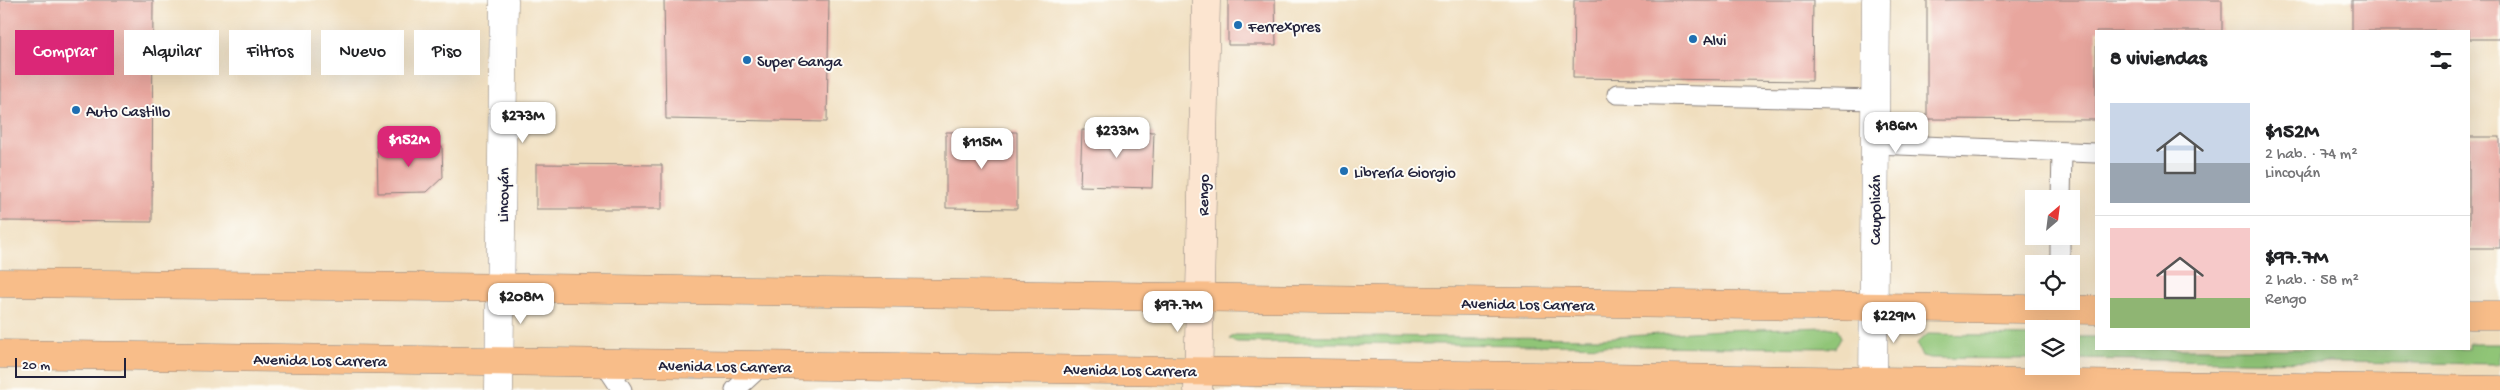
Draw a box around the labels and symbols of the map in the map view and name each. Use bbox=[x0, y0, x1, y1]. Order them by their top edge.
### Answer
marker: Ferrexpres bbox=[1232, 19, 1244, 31]
place label: Ferrexpres bbox=[1247, 19, 1321, 38]
marker: Alvi bbox=[1687, 33, 1699, 45]
place label: Alvi bbox=[1703, 33, 1726, 52]
marker: Super Ganga bbox=[741, 54, 753, 66]
place label: Super Ganga bbox=[757, 54, 843, 73]
pin: $273M bbox=[488, 102, 558, 144]
marker: Auto Castillo bbox=[70, 104, 82, 116]
place label: Auto Castillo bbox=[86, 104, 170, 123]
pin: $186M bbox=[1861, 112, 1931, 154]
pin: $233M bbox=[1082, 116, 1152, 159]
pin: $152M bbox=[374, 126, 444, 168]
pin: $115M bbox=[947, 128, 1017, 170]
marker: Librería Giorgio bbox=[1338, 165, 1350, 177]
place label: Librería Giorgio bbox=[1354, 165, 1456, 184]
street label: Lincoyán bbox=[496, 167, 515, 223]
street label: Rengo bbox=[1196, 174, 1215, 216]
street label: Caupolicán bbox=[1868, 175, 1887, 245]
north arrow bbox=[2025, 190, 2080, 245]
pin: $208M bbox=[486, 282, 556, 325]
pin: $97.7M bbox=[1137, 290, 1219, 333]
street label: Avenida Los Carrera bbox=[1461, 296, 1596, 317]
pin: $229M bbox=[1859, 302, 1929, 344]
street label: Avenida Los Carrera bbox=[253, 352, 388, 373]
scale bar bbox=[15, 355, 126, 378]
street label: Avenida Los Carrera bbox=[658, 358, 793, 379]
street label: Avenida Los Carrera bbox=[1063, 362, 1198, 383]

